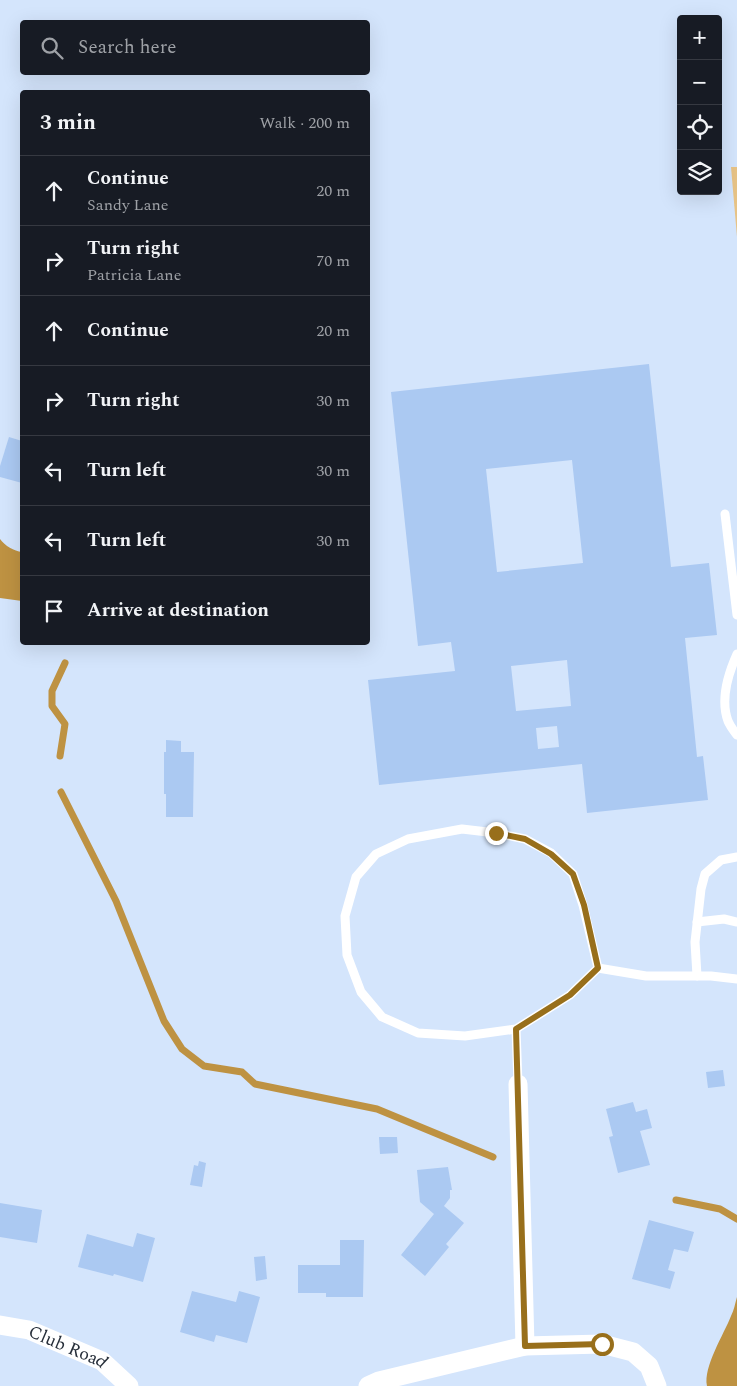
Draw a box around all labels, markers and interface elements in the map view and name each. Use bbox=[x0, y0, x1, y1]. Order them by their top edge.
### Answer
map controls bbox=[677, 15, 722, 195]
button: + bbox=[677, 15, 722, 60]
search box bbox=[20, 20, 370, 75]
text: Search here bbox=[78, 33, 177, 62]
icon: search bbox=[38, 34, 66, 62]
button: − bbox=[677, 60, 722, 105]
button: locate bbox=[677, 105, 722, 150]
text: 3 min bbox=[40, 107, 96, 139]
text: Walk · 200 m bbox=[259, 111, 350, 135]
button: layers bbox=[677, 150, 722, 195]
text: Continue bbox=[87, 164, 169, 193]
icon: ahead bbox=[40, 177, 68, 205]
text: 20 m bbox=[316, 179, 350, 203]
text: Sandy Lane bbox=[87, 193, 169, 217]
text: Turn right bbox=[87, 234, 180, 263]
icon: right bbox=[40, 247, 68, 275]
text: 70 m bbox=[316, 249, 350, 273]
text: Patricia Lane bbox=[87, 263, 181, 287]
text: Continue bbox=[87, 316, 169, 345]
icon: ahead bbox=[40, 317, 68, 345]
text: 20 m bbox=[316, 319, 350, 343]
text: Turn right bbox=[87, 386, 180, 415]
icon: right bbox=[40, 387, 68, 415]
text: 30 m bbox=[316, 389, 350, 413]
text: Turn left bbox=[87, 456, 166, 485]
icon: left bbox=[40, 457, 68, 485]
text: 30 m bbox=[316, 459, 350, 483]
text: Turn left bbox=[87, 526, 166, 555]
icon: left bbox=[40, 527, 68, 555]
text: 30 m bbox=[316, 529, 350, 553]
text: Arrive at destination bbox=[87, 596, 269, 625]
icon: arrive bbox=[40, 597, 68, 625]
route end bbox=[485, 822, 508, 845]
street label: Club Road bbox=[24, 1318, 115, 1374]
route start bbox=[591, 1333, 614, 1356]

